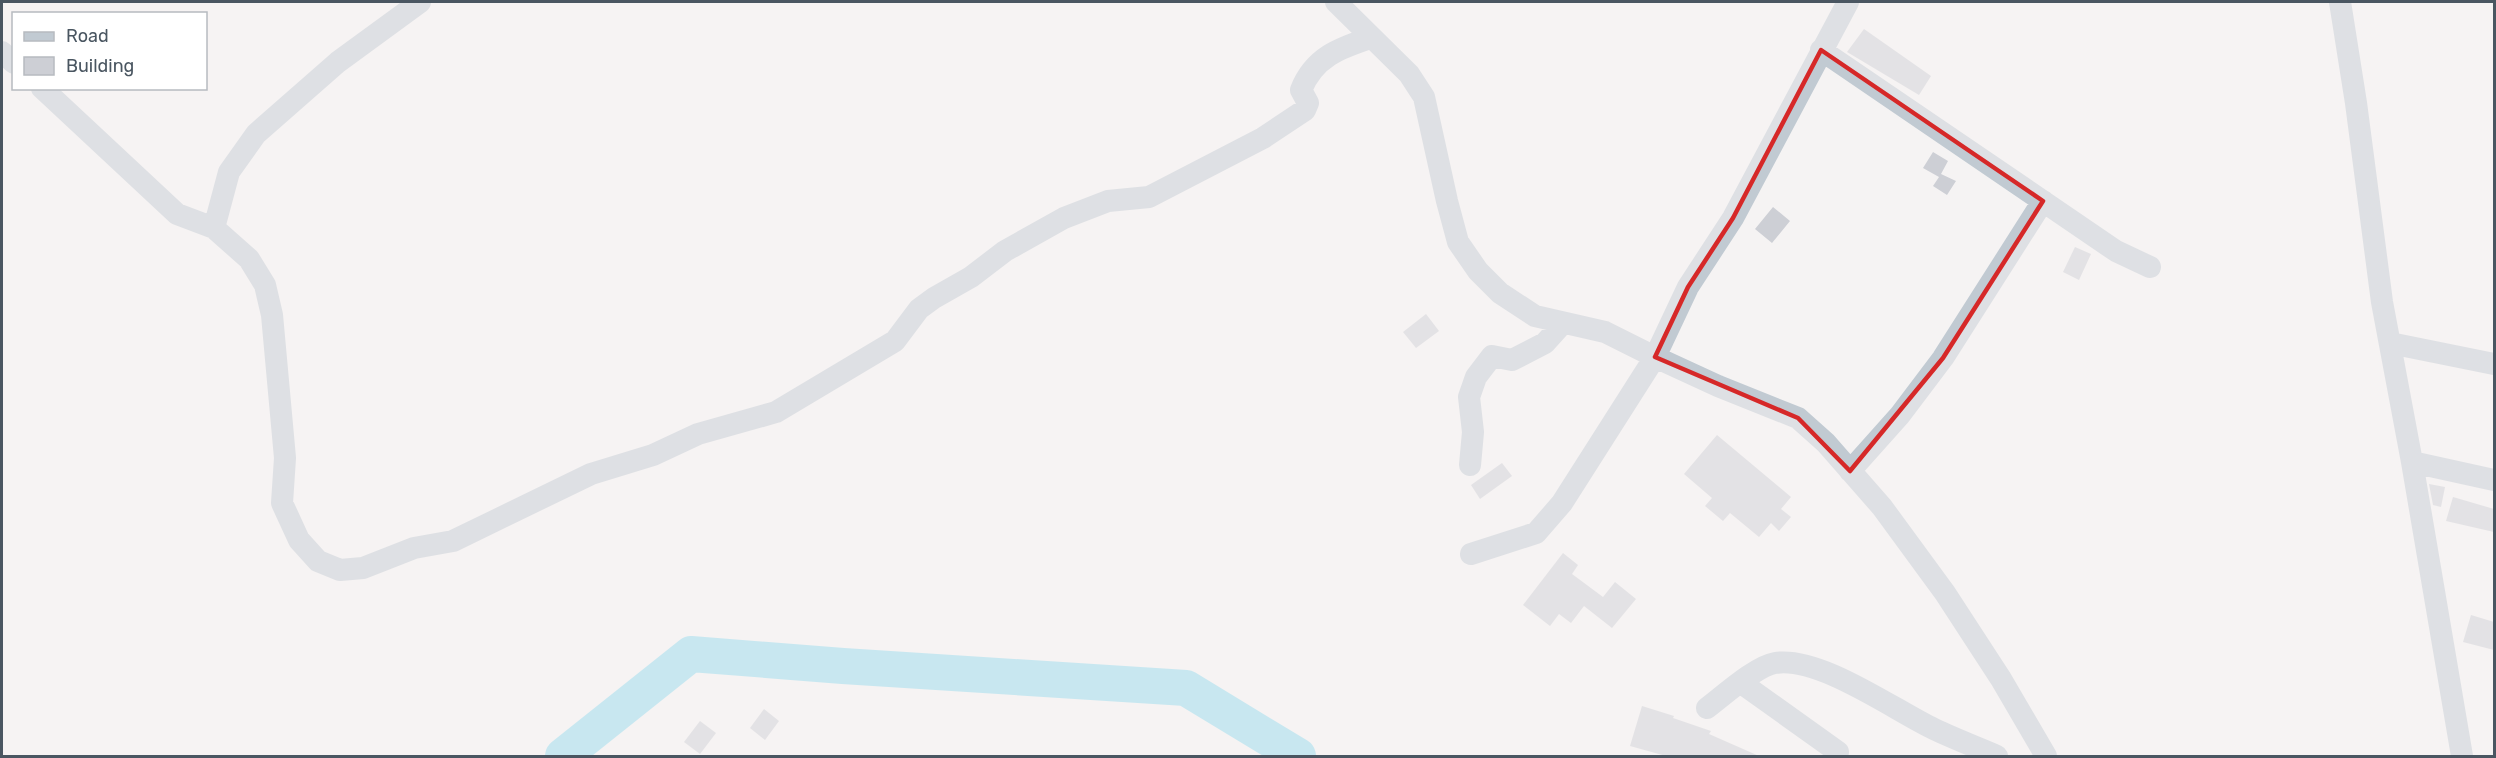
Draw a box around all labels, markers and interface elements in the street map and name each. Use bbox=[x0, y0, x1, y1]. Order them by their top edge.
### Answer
legend bbox=[12, 12, 207, 90]
text: Road bbox=[66, 25, 109, 47]
text: Building bbox=[66, 55, 134, 77]

